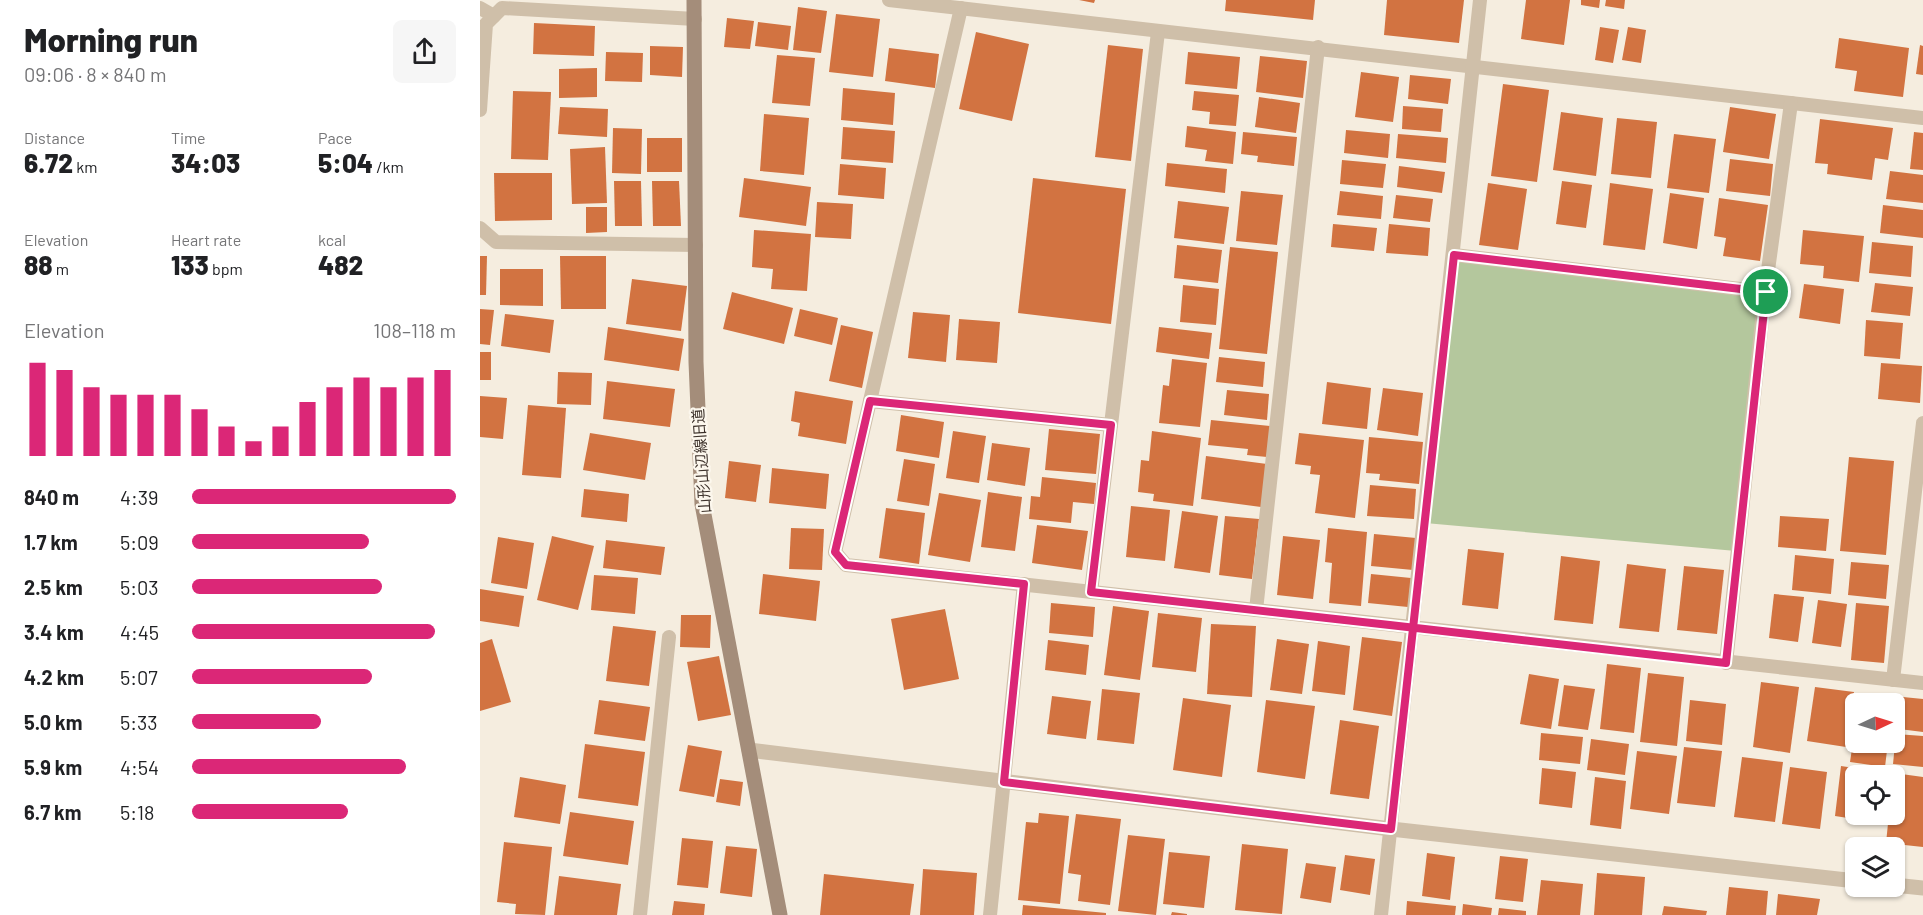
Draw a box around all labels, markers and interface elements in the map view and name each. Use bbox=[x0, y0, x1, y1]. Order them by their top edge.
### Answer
text: Morning run bbox=[24, 19, 198, 59]
button: share bbox=[393, 20, 456, 83]
text: 09:06 · 8 × 840 m bbox=[24, 62, 166, 86]
text: Distance bbox=[24, 128, 85, 147]
text: Time bbox=[171, 128, 206, 147]
text: Pace bbox=[318, 128, 352, 147]
text: 6.72 bbox=[24, 147, 73, 178]
text: 34:03 bbox=[171, 147, 240, 178]
text: 5:04 bbox=[318, 147, 373, 178]
text: km bbox=[73, 157, 97, 176]
text: /km bbox=[373, 157, 404, 176]
text: Elevation bbox=[24, 230, 88, 249]
text: Heart rate bbox=[171, 230, 241, 249]
text: kcal bbox=[318, 230, 346, 249]
text: 88 bbox=[24, 249, 53, 280]
text: 133 bbox=[171, 249, 209, 280]
text: 482 bbox=[318, 249, 363, 280]
text: m bbox=[53, 259, 69, 278]
text: bpm bbox=[209, 259, 243, 278]
pin bbox=[1740, 266, 1791, 317]
icon: arrive bbox=[1749, 275, 1782, 308]
text: Elevation bbox=[24, 318, 105, 342]
text: 108–118 m bbox=[373, 318, 456, 342]
street label: 山形山辺線旧道 bbox=[688, 408, 714, 514]
text: 840 m bbox=[24, 485, 79, 509]
text: 4:39 bbox=[120, 485, 159, 509]
text: 1.7 km bbox=[24, 530, 78, 554]
text: 5:09 bbox=[120, 530, 159, 554]
text: 2.5 km bbox=[24, 575, 83, 599]
text: 5:03 bbox=[120, 575, 159, 599]
text: 3.4 km bbox=[24, 620, 84, 644]
text: 4:45 bbox=[120, 620, 159, 644]
text: 4.2 km bbox=[24, 665, 84, 689]
text: 5:07 bbox=[120, 665, 158, 689]
north arrow bbox=[1845, 693, 1905, 753]
map controls bbox=[1845, 693, 1905, 897]
text: 5.0 km bbox=[24, 710, 82, 734]
text: 5:33 bbox=[120, 710, 158, 734]
text: 5.9 km bbox=[24, 755, 82, 779]
text: 4:54 bbox=[120, 755, 159, 779]
button: locate bbox=[1845, 765, 1905, 825]
text: 6.7 km bbox=[24, 800, 81, 824]
text: 5:18 bbox=[120, 800, 154, 824]
button: layers bbox=[1845, 837, 1905, 897]

